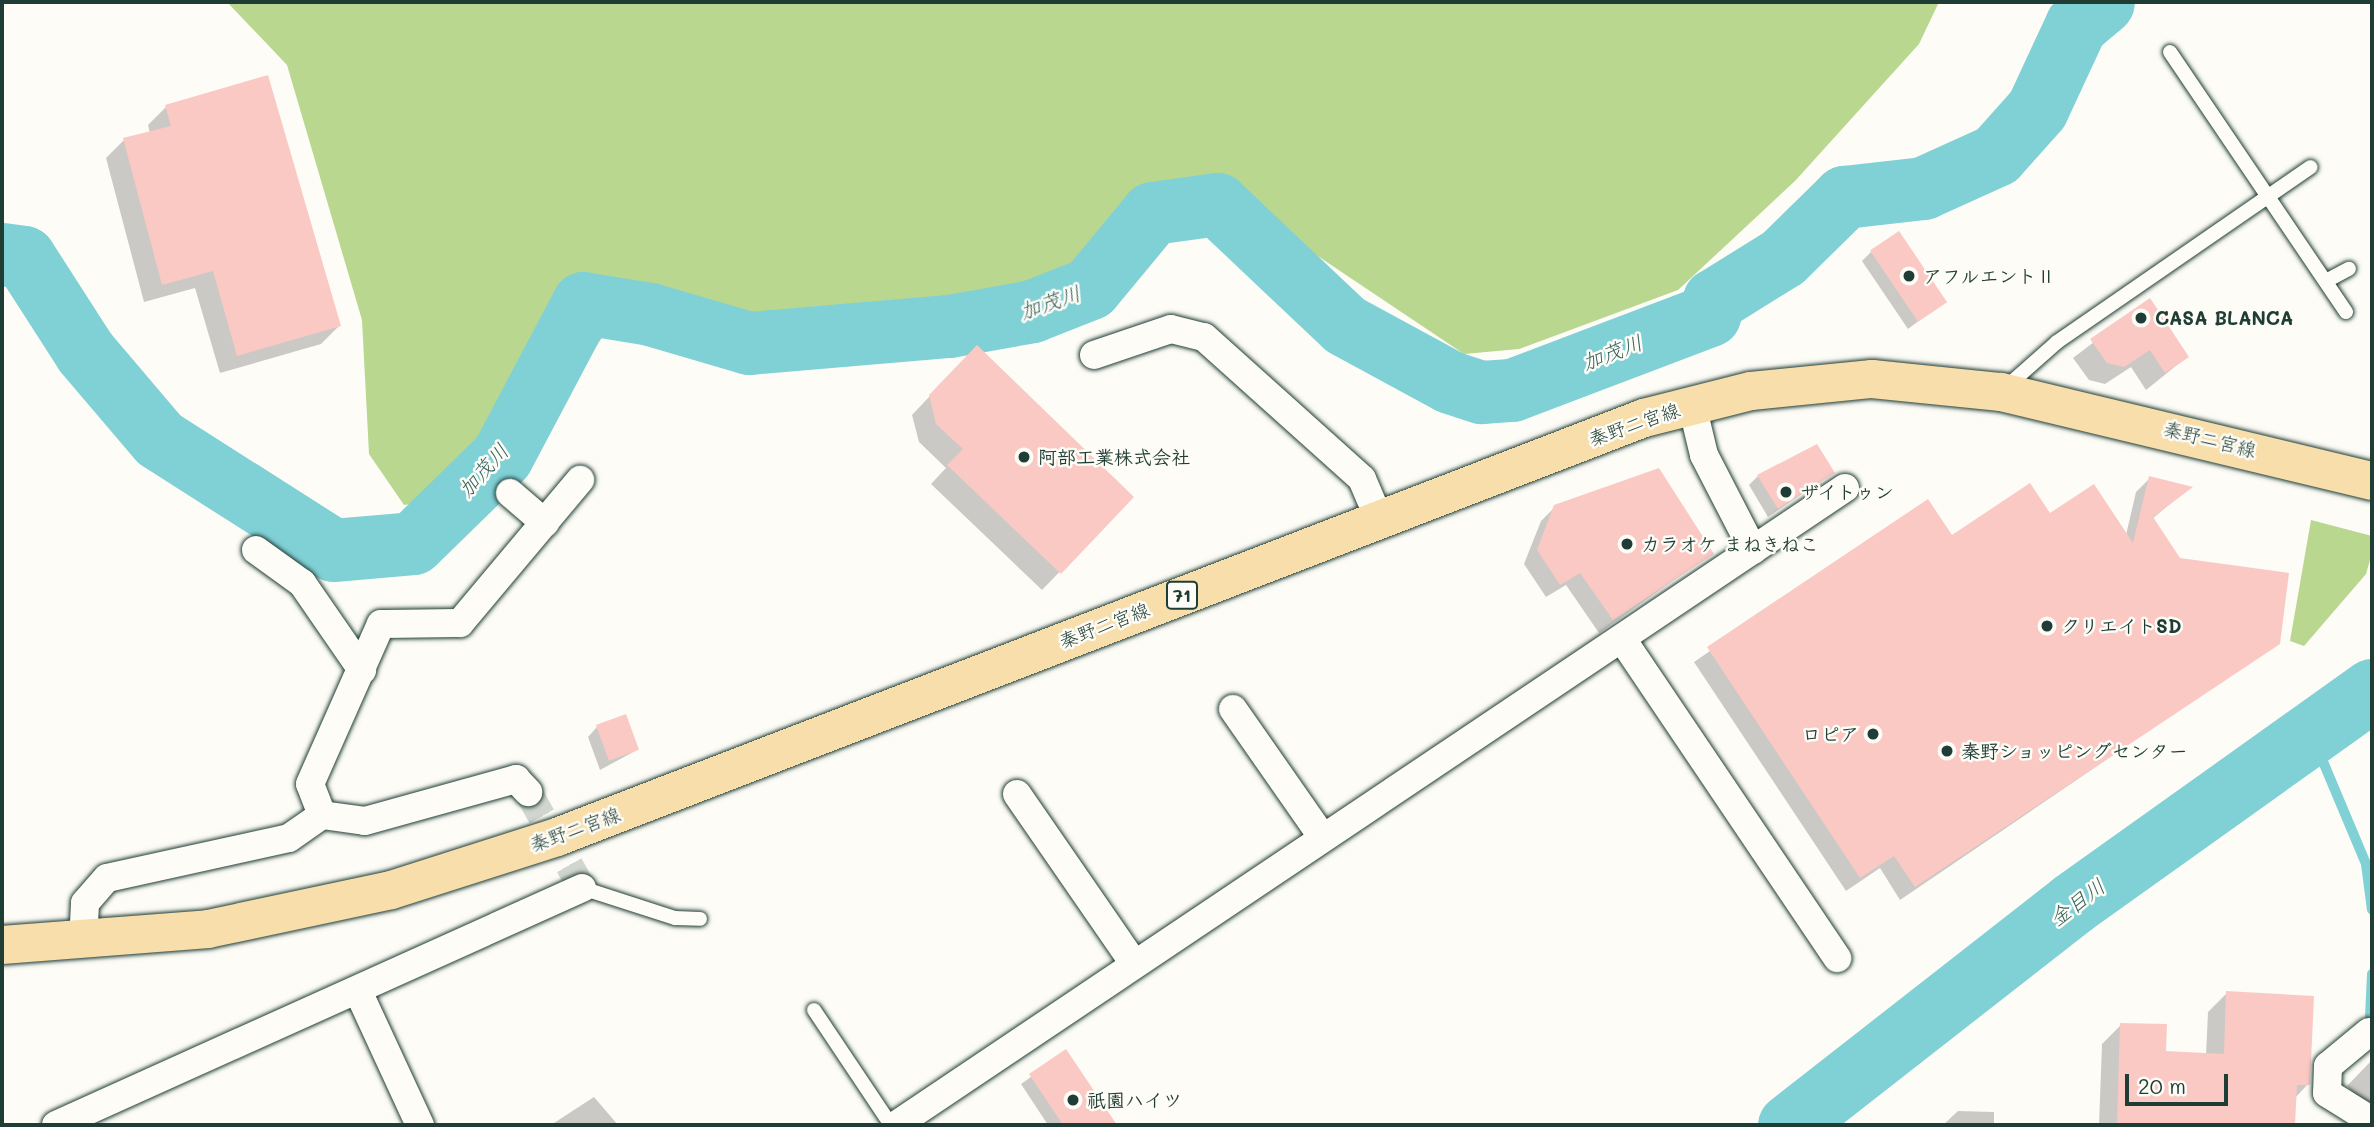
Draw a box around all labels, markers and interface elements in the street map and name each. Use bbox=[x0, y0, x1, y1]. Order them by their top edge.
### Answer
place label: アフルエントⅡ bbox=[1923, 265, 2056, 287]
marker: アフルエントⅡ bbox=[1901, 268, 1917, 284]
water label: 加茂川 bbox=[1016, 280, 1084, 324]
place label: CASA BLANCA bbox=[2155, 307, 2293, 329]
marker: CASA BLANCA bbox=[2133, 310, 2149, 326]
water label: 加茂川 bbox=[1578, 329, 1646, 375]
street label: 秦野二宮線 bbox=[1585, 398, 1683, 450]
street label: 秦野二宮線 bbox=[2161, 416, 2259, 462]
water label: 加茂川 bbox=[453, 438, 513, 502]
place label: 阿部工業株式会社 bbox=[1038, 446, 1190, 468]
marker: 阿部工業株式会社 bbox=[1016, 449, 1032, 465]
place label: ザイトゥン bbox=[1800, 481, 1895, 503]
marker: ザイトゥン bbox=[1778, 484, 1794, 500]
place label: カラオケ まねきねこ bbox=[1641, 533, 1819, 555]
marker: カラオケ まねきねこ bbox=[1619, 536, 1635, 552]
road number: 71 bbox=[1164, 580, 1200, 610]
street label: 秦野二宮線 bbox=[1056, 597, 1152, 653]
place label: クリエイトSD bbox=[2061, 615, 2182, 637]
marker: クリエイトSD bbox=[2039, 618, 2055, 634]
place label: ロピア bbox=[1802, 723, 1859, 745]
marker: ロピア bbox=[1865, 726, 1881, 742]
place label: 秦野ショッピングセンター bbox=[1961, 740, 2189, 762]
marker: 秦野ショッピングセンター bbox=[1939, 743, 1955, 759]
street label: 秦野二宮線 bbox=[526, 802, 624, 856]
water label: 金目川 bbox=[2044, 873, 2110, 931]
scale bar bbox=[2129, 1060, 2232, 1104]
text: 20 m bbox=[2138, 1072, 2186, 1099]
place label: 祇園ハイツ bbox=[1087, 1089, 1182, 1111]
marker: 祇園ハイツ bbox=[1065, 1092, 1081, 1108]

